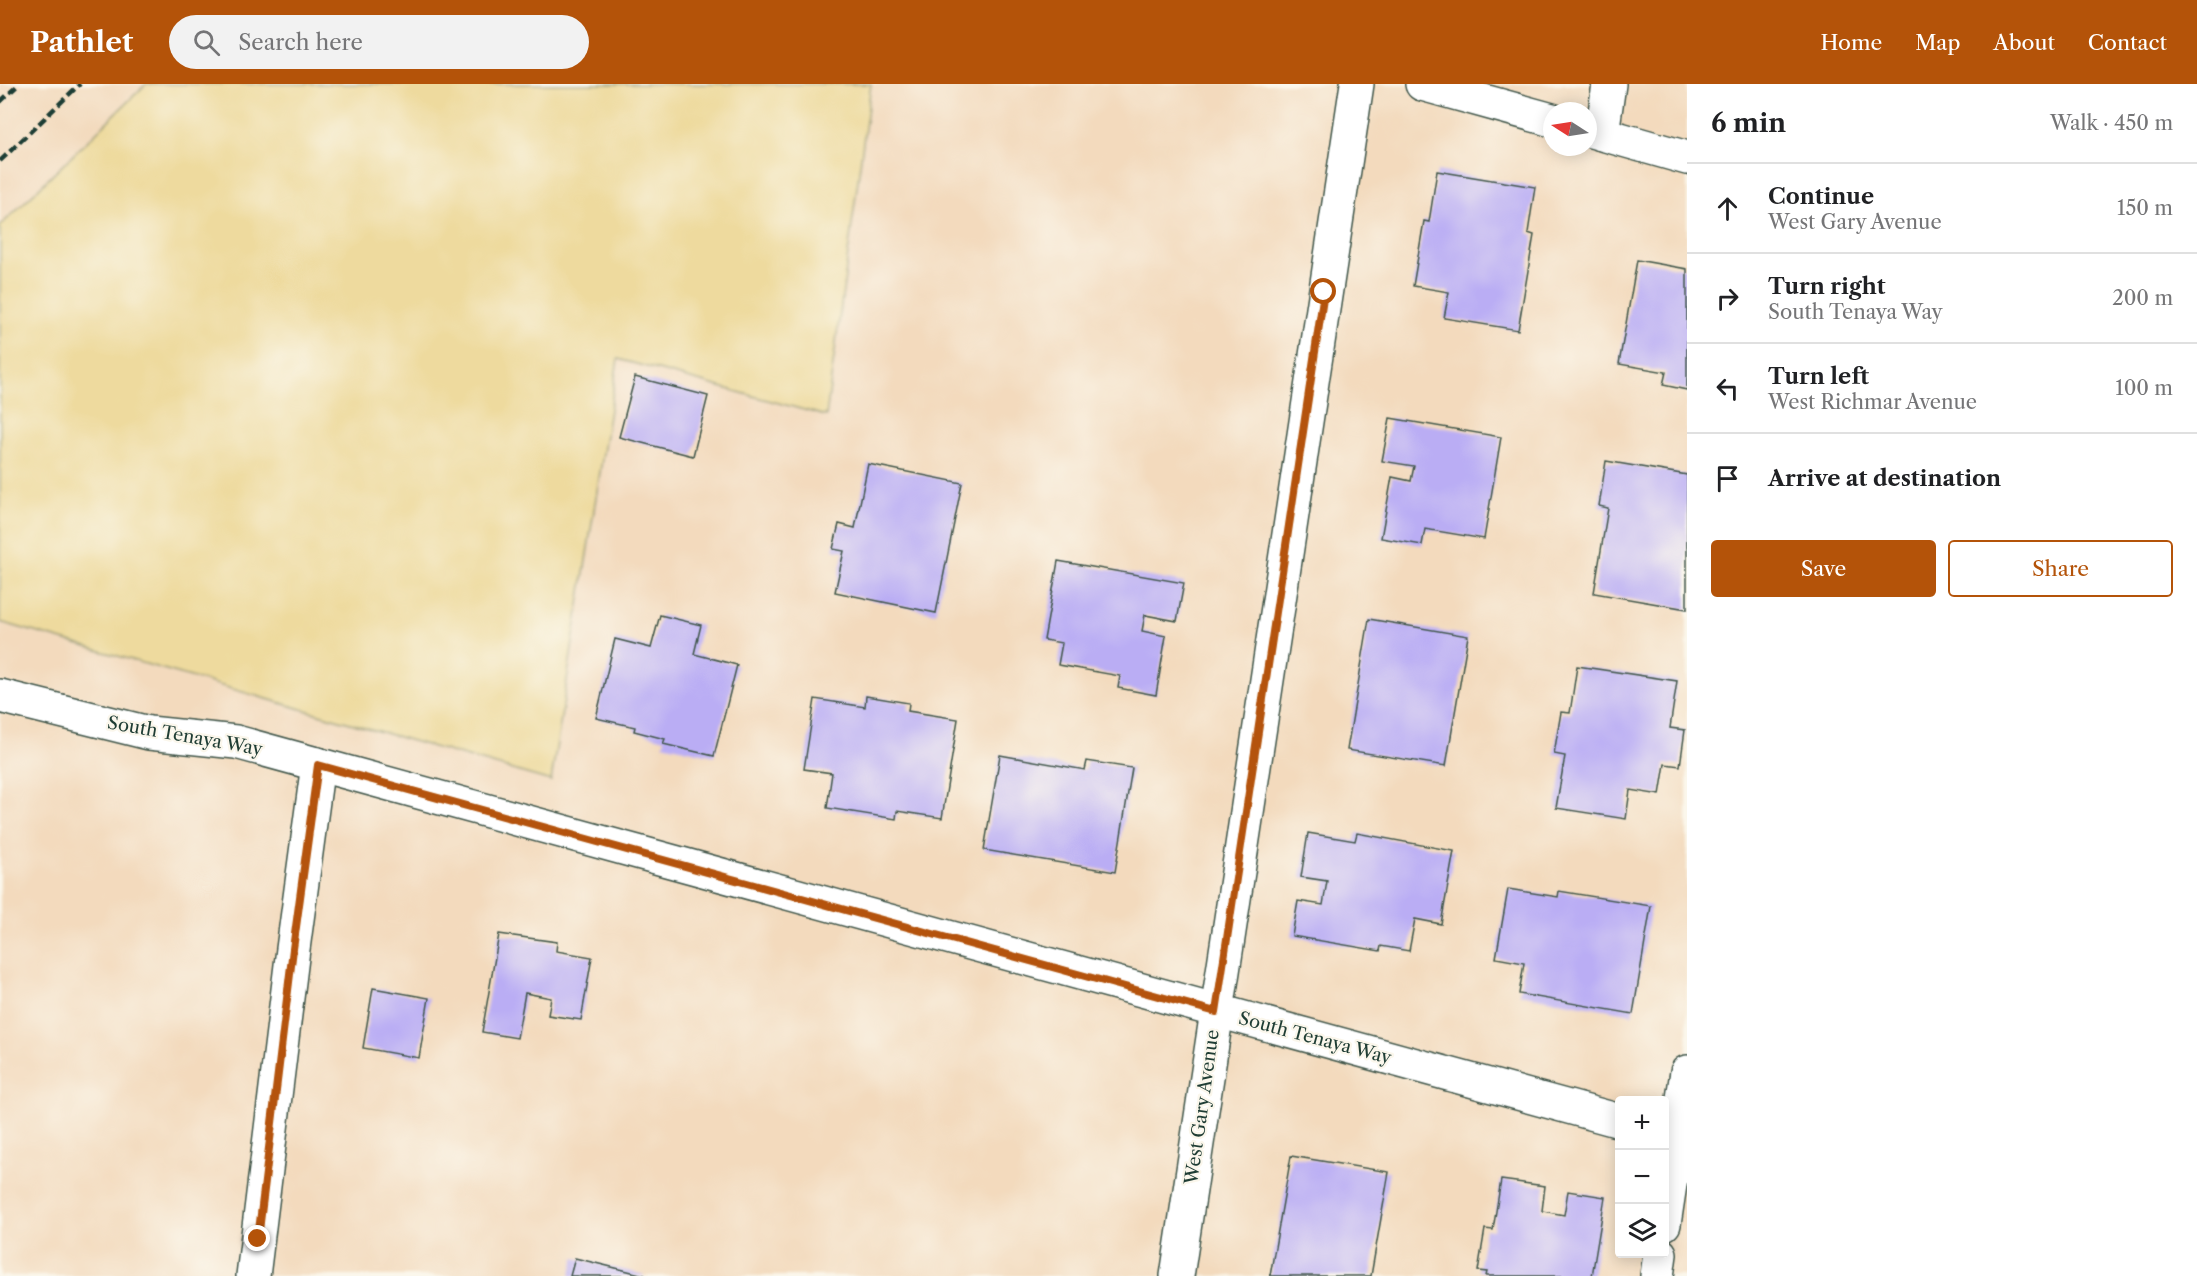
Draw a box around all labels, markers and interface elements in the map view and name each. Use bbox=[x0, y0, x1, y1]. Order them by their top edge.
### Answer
search box bbox=[169, 15, 589, 69]
text: Pathlet bbox=[30, 25, 133, 59]
icon: search bbox=[190, 26, 223, 59]
text: Search here bbox=[238, 29, 363, 56]
text: Home bbox=[1821, 30, 1882, 55]
text: Map bbox=[1915, 30, 1960, 55]
text: About bbox=[1993, 30, 2055, 55]
text: Contact bbox=[2088, 30, 2167, 55]
north arrow bbox=[1543, 102, 1597, 156]
text: 6 min bbox=[1711, 107, 1786, 139]
text: Walk · 450 m bbox=[2050, 111, 2173, 135]
text: Continue bbox=[1768, 183, 1874, 210]
icon: ahead bbox=[1711, 192, 1744, 225]
text: 150 m bbox=[2117, 196, 2173, 220]
text: West Gary Avenue bbox=[1768, 210, 1942, 234]
text: Turn right bbox=[1768, 273, 1886, 300]
route start bbox=[1310, 278, 1336, 304]
icon: right bbox=[1711, 282, 1744, 315]
text: 200 m bbox=[2112, 286, 2173, 310]
text: South Tenaya Way bbox=[1768, 300, 1943, 324]
text: Turn left bbox=[1768, 363, 1869, 390]
icon: left bbox=[1711, 372, 1744, 405]
text: 100 m bbox=[2115, 376, 2173, 400]
text: West Richmar Avenue bbox=[1768, 390, 1977, 414]
icon: arrive bbox=[1711, 462, 1744, 495]
text: Arrive at destination bbox=[1768, 465, 2001, 492]
button: Save bbox=[1711, 540, 1936, 597]
button: Share bbox=[1948, 540, 2173, 597]
street label: South Tenaya Way bbox=[106, 712, 265, 761]
street label: South Tenaya Way bbox=[1236, 1007, 1395, 1069]
street label: West Gary Avenue bbox=[1180, 1028, 1224, 1187]
map controls bbox=[1615, 1096, 1669, 1258]
button: + bbox=[1615, 1096, 1669, 1150]
button: − bbox=[1615, 1150, 1669, 1204]
button: layers bbox=[1615, 1204, 1669, 1258]
route end bbox=[244, 1225, 270, 1251]

